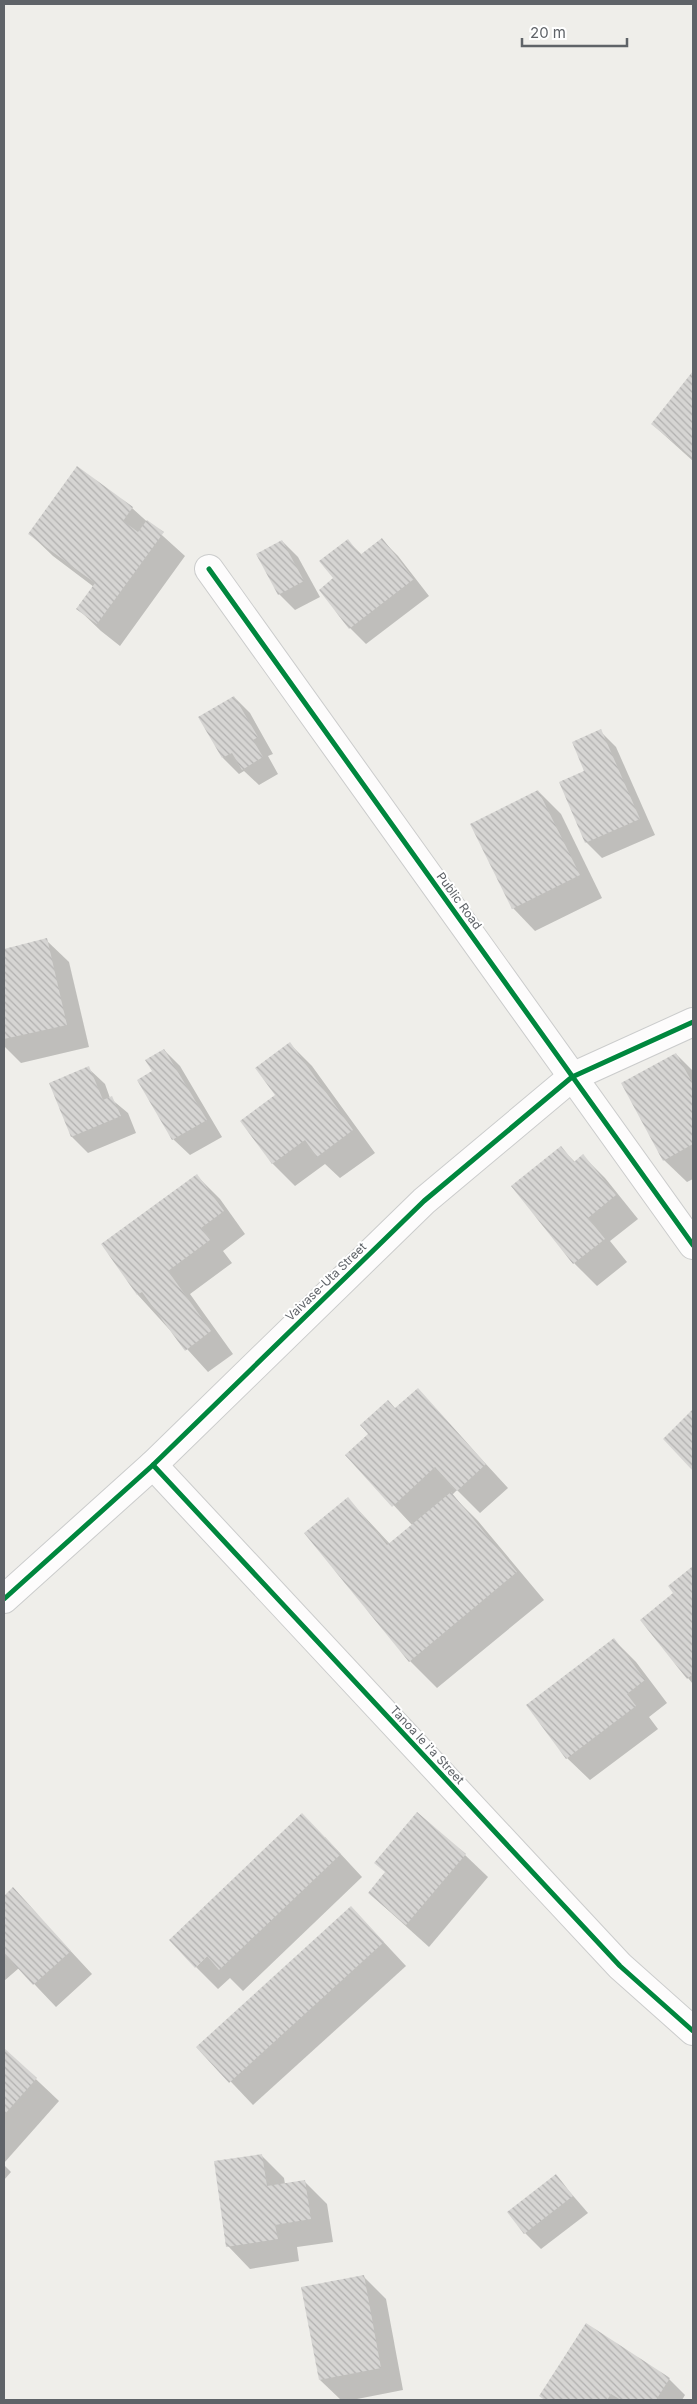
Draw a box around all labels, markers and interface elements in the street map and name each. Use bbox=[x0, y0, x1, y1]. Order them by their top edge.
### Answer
scale bar bbox=[522, 15, 627, 47]
text: 20 m bbox=[530, 23, 566, 42]
street label: Public Road bbox=[434, 869, 485, 932]
street label: Vaivase-Uta Street bbox=[282, 1239, 369, 1324]
street label: Tanoa le i'a Street bbox=[387, 1702, 468, 1787]

